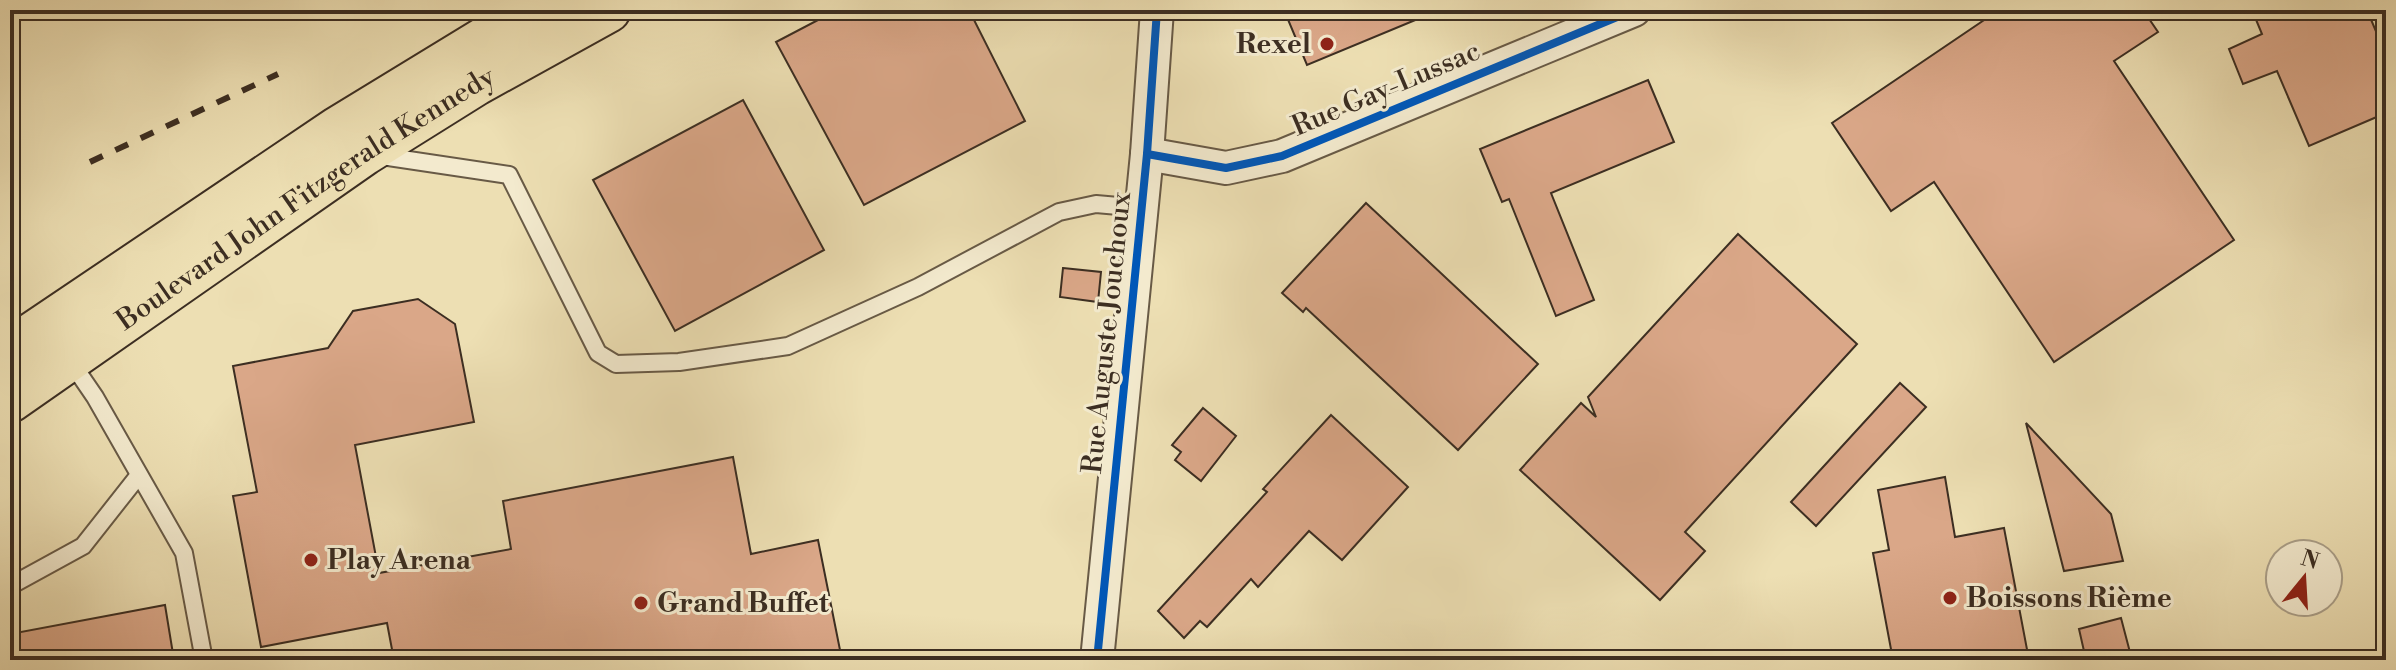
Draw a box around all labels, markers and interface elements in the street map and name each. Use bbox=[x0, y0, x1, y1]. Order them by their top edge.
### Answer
place label: Rexel bbox=[1236, 27, 1311, 62]
street label: Rue Gay-Lussac bbox=[1286, 34, 1486, 144]
marker: Rexel bbox=[1318, 35, 1336, 53]
street label: Boulevard John Fitzgerald Kennedy bbox=[109, 58, 501, 339]
street label: Rue Auguste Jouchoux bbox=[1075, 190, 1139, 475]
north arrow bbox=[2264, 538, 2344, 618]
place label: Play Arena bbox=[327, 543, 472, 578]
text: N bbox=[2297, 545, 2323, 576]
marker: Play Arena bbox=[302, 551, 320, 569]
place label: Boissons Rième bbox=[1966, 581, 2172, 616]
place label: Grand Buffet bbox=[657, 586, 830, 621]
marker: Boissons Rième bbox=[1941, 589, 1959, 607]
marker: Grand Buffet bbox=[632, 594, 650, 612]

